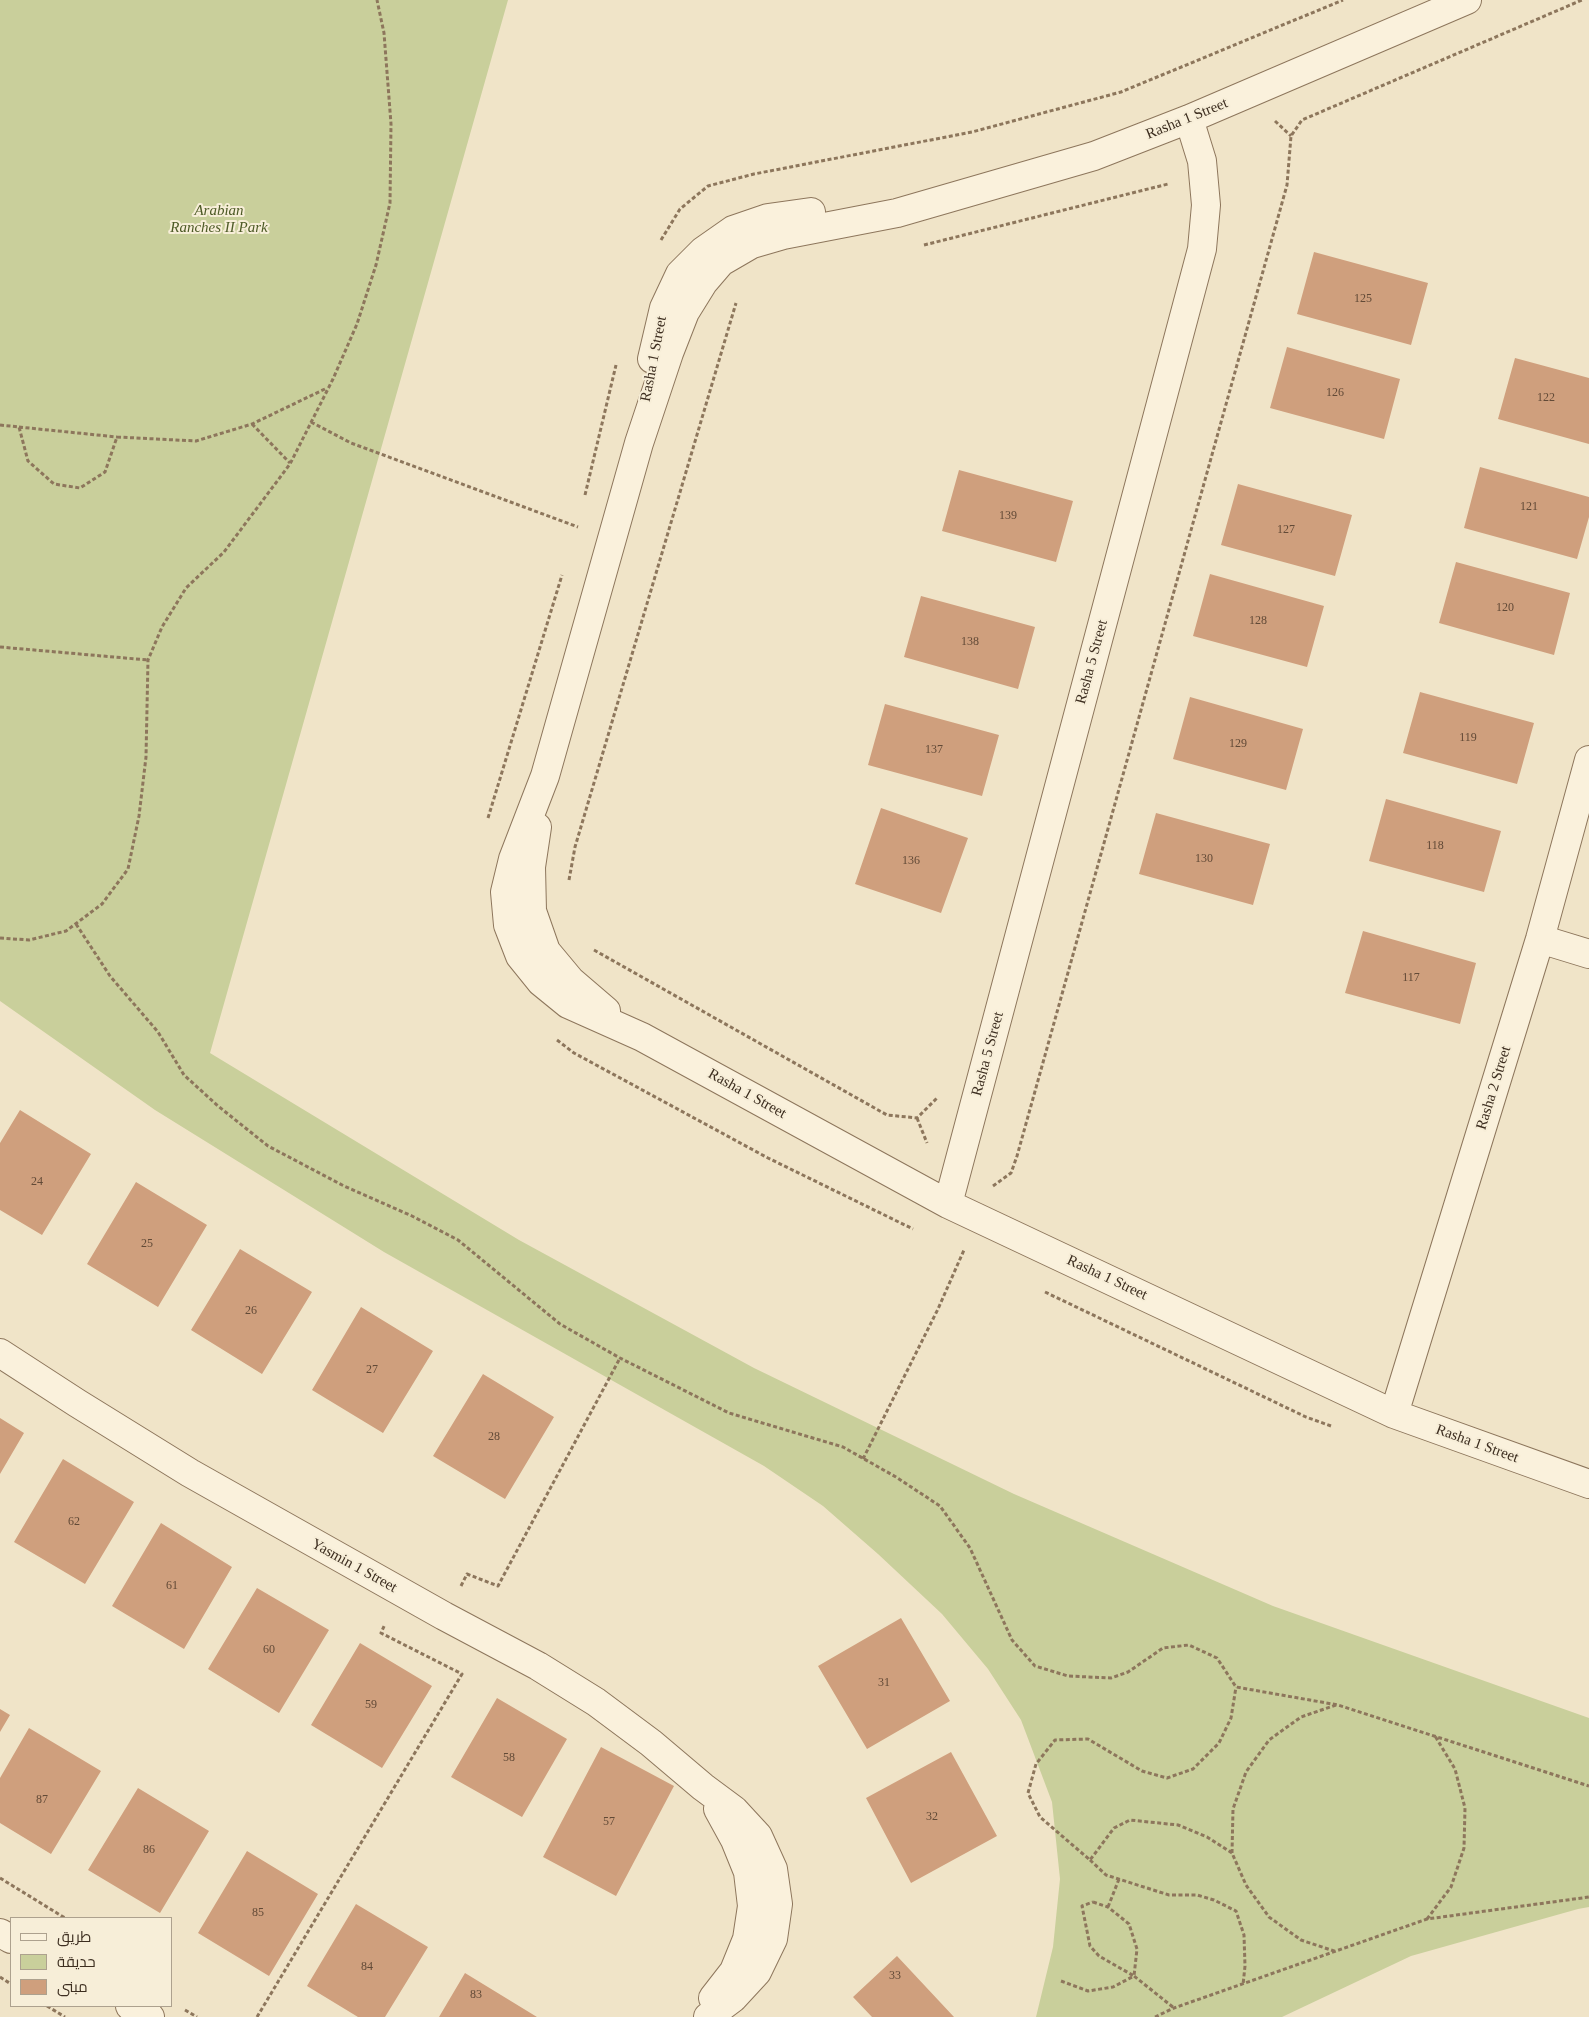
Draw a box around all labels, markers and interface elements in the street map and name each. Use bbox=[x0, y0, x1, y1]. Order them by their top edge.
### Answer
street label: Rasha 1 Street bbox=[1140, 93, 1234, 145]
park label: Arabian Ranches II Park bbox=[171, 202, 267, 237]
house number: 125 bbox=[1353, 292, 1373, 306]
street label: Rasha 1 Street bbox=[636, 312, 672, 406]
house number: 126 bbox=[1325, 386, 1345, 400]
house number: 122 bbox=[1536, 391, 1556, 405]
house number: 121 bbox=[1519, 500, 1539, 514]
house number: 139 bbox=[998, 509, 1018, 523]
house number: 127 bbox=[1276, 523, 1296, 537]
house number: 120 bbox=[1495, 601, 1515, 615]
house number: 128 bbox=[1248, 614, 1268, 628]
street label: Rasha 5 Street bbox=[1071, 615, 1113, 709]
house number: 138 bbox=[960, 635, 980, 649]
house number: 119 bbox=[1458, 731, 1478, 745]
house number: 129 bbox=[1228, 737, 1248, 751]
house number: 137 bbox=[924, 743, 944, 757]
house number: 118 bbox=[1425, 839, 1445, 853]
house number: 130 bbox=[1194, 852, 1214, 866]
house number: 136 bbox=[901, 854, 921, 868]
house number: 117 bbox=[1401, 971, 1421, 985]
street label: Rasha 5 Street bbox=[967, 1007, 1009, 1101]
street label: Rasha 2 Street bbox=[1472, 1041, 1516, 1135]
street label: Rasha 1 Street bbox=[702, 1064, 792, 1124]
house number: 24 bbox=[30, 1175, 44, 1189]
house number: 25 bbox=[140, 1237, 154, 1251]
street label: Rasha 1 Street bbox=[1061, 1250, 1153, 1306]
house number: 26 bbox=[244, 1304, 258, 1318]
house number: 27 bbox=[365, 1363, 379, 1377]
street label: Rasha 1 Street bbox=[1430, 1420, 1524, 1468]
house number: 28 bbox=[487, 1430, 501, 1444]
house number: 62 bbox=[67, 1515, 81, 1529]
street label: Yasmin 1 Street bbox=[306, 1534, 402, 1598]
house number: 61 bbox=[165, 1579, 179, 1593]
house number: 60 bbox=[262, 1643, 276, 1657]
house number: 31 bbox=[877, 1676, 891, 1690]
house number: 59 bbox=[364, 1698, 378, 1712]
house number: 58 bbox=[502, 1751, 516, 1765]
house number: 87 bbox=[35, 1793, 49, 1807]
house number: 32 bbox=[925, 1810, 939, 1824]
house number: 57 bbox=[602, 1815, 616, 1829]
house number: 86 bbox=[142, 1843, 156, 1857]
house number: 85 bbox=[251, 1906, 265, 1920]
legend bbox=[10, 1917, 172, 2007]
text: طريق bbox=[57, 1922, 91, 1951]
text: حديقة bbox=[57, 1947, 96, 1976]
house number: 84 bbox=[360, 1960, 374, 1974]
house number: 33 bbox=[888, 1969, 902, 1983]
text: مبنى bbox=[57, 1972, 88, 2001]
house number: 83 bbox=[469, 1988, 483, 2002]

